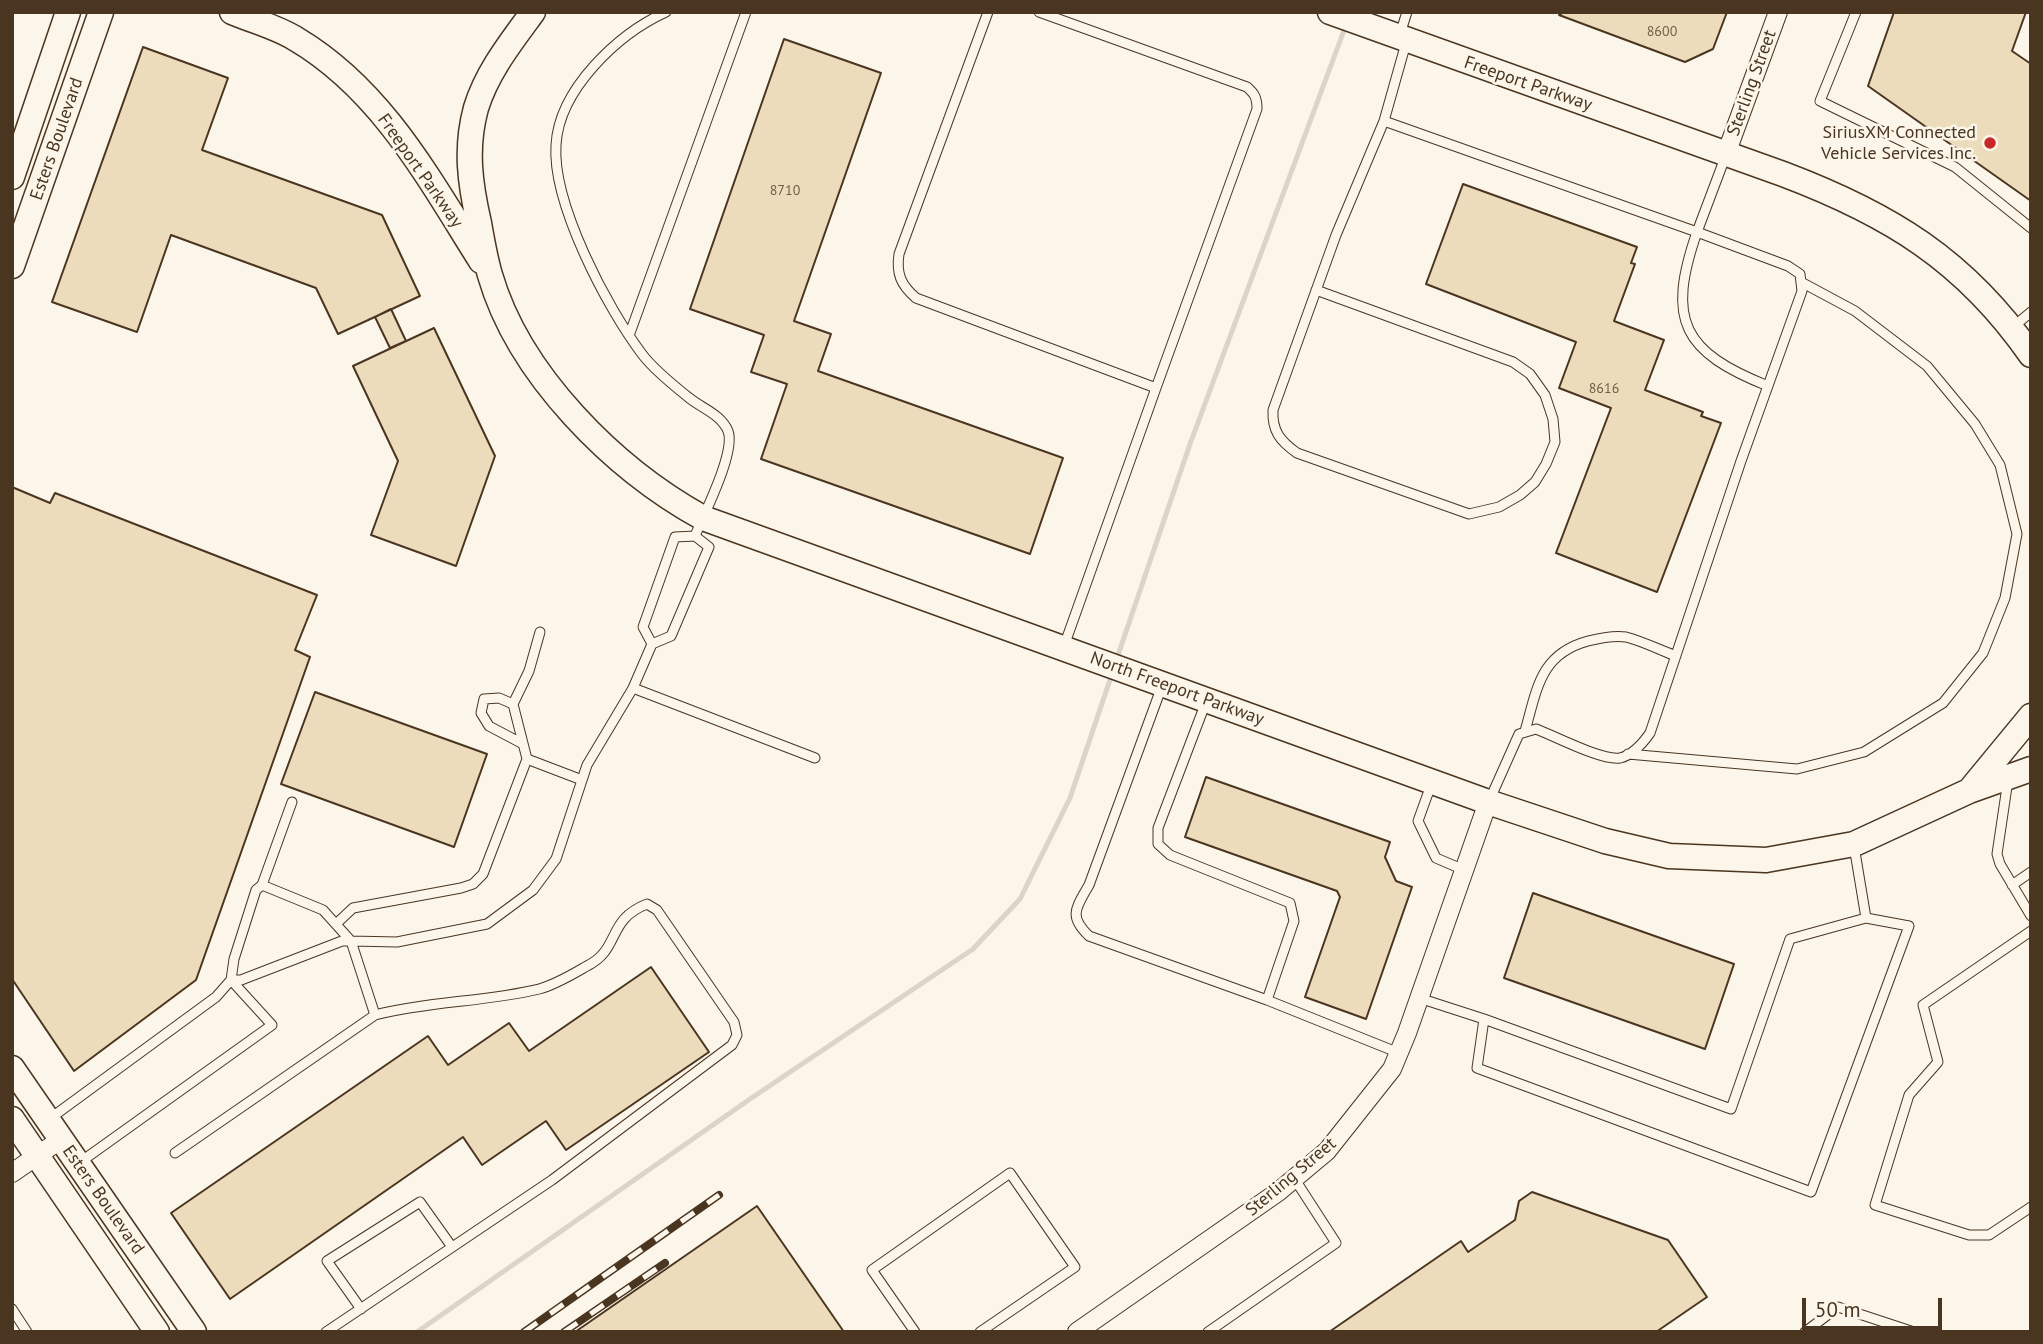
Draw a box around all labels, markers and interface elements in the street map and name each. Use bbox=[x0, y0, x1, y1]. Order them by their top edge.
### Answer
house number: 8600 bbox=[1647, 24, 1677, 40]
street label: Sterling Street bbox=[1723, 27, 1781, 139]
street label: Freeport Parkway bbox=[1461, 52, 1595, 116]
street label: Esters Boulevard bbox=[26, 75, 88, 203]
street label: Freeport Parkway bbox=[373, 110, 467, 232]
place label: SiriusXM Connected Vehicle Services Inc. bbox=[1821, 122, 1976, 164]
marker: SiriusXM Connected Vehicle Services Inc. bbox=[1982, 135, 1998, 151]
house number: 8710 bbox=[770, 183, 800, 199]
house number: 8616 bbox=[1589, 381, 1619, 397]
street label: North Freeport Parkway bbox=[1087, 648, 1267, 730]
street label: Sterling Street bbox=[1242, 1133, 1340, 1221]
street label: Esters Boulevard bbox=[57, 1141, 149, 1259]
scale bar bbox=[1805, 1284, 1945, 1328]
text: 50 m bbox=[1815, 1296, 1861, 1323]

